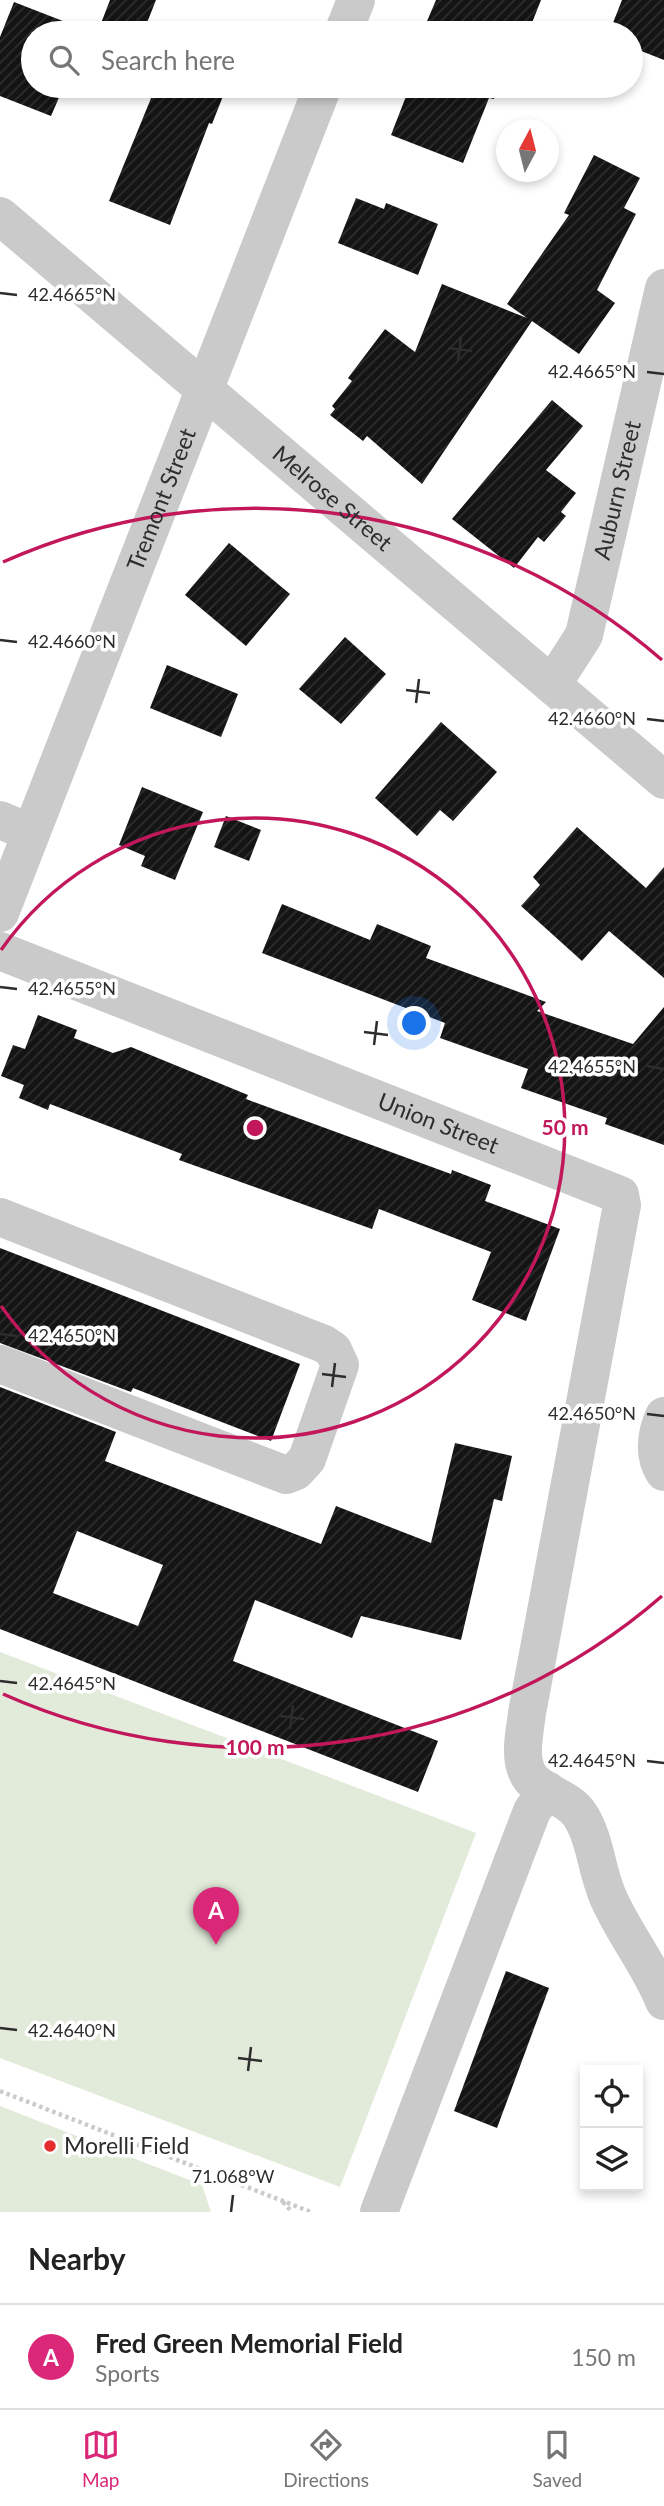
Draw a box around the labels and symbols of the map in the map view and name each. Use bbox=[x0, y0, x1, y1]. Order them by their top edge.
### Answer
north arrow bbox=[496, 119, 559, 182]
text: 42.4665°N bbox=[28, 283, 116, 305]
text: 42.4665°N bbox=[548, 360, 636, 382]
street label: Auburn Street bbox=[587, 417, 646, 562]
street label: Tremont Street bbox=[120, 423, 201, 574]
street label: Melrose Street bbox=[267, 439, 399, 557]
text: 42.4660°N bbox=[28, 630, 116, 652]
text: 42.4660°N bbox=[548, 707, 636, 729]
text: 42.4655°N bbox=[28, 977, 116, 999]
your location bbox=[397, 1006, 431, 1040]
text: 42.4655°N bbox=[548, 1055, 636, 1077]
street label: Union Street bbox=[374, 1086, 504, 1159]
text: 50 m bbox=[541, 1114, 589, 1139]
centre of rings bbox=[243, 1116, 267, 1140]
text: 42.4650°N bbox=[28, 1324, 116, 1346]
text: 42.4650°N bbox=[548, 1402, 636, 1424]
text: 42.4645°N bbox=[28, 1672, 116, 1694]
text: 100 m bbox=[225, 1734, 285, 1759]
text: 42.4645°N bbox=[548, 1749, 636, 1771]
pin: A bbox=[193, 1887, 239, 1945]
text: 42.4640°N bbox=[28, 2019, 116, 2041]
place label: Morelli Field bbox=[64, 2131, 189, 2159]
marker: Morelli Field bbox=[42, 2138, 58, 2154]
text: 71.068°W bbox=[192, 2165, 275, 2187]

